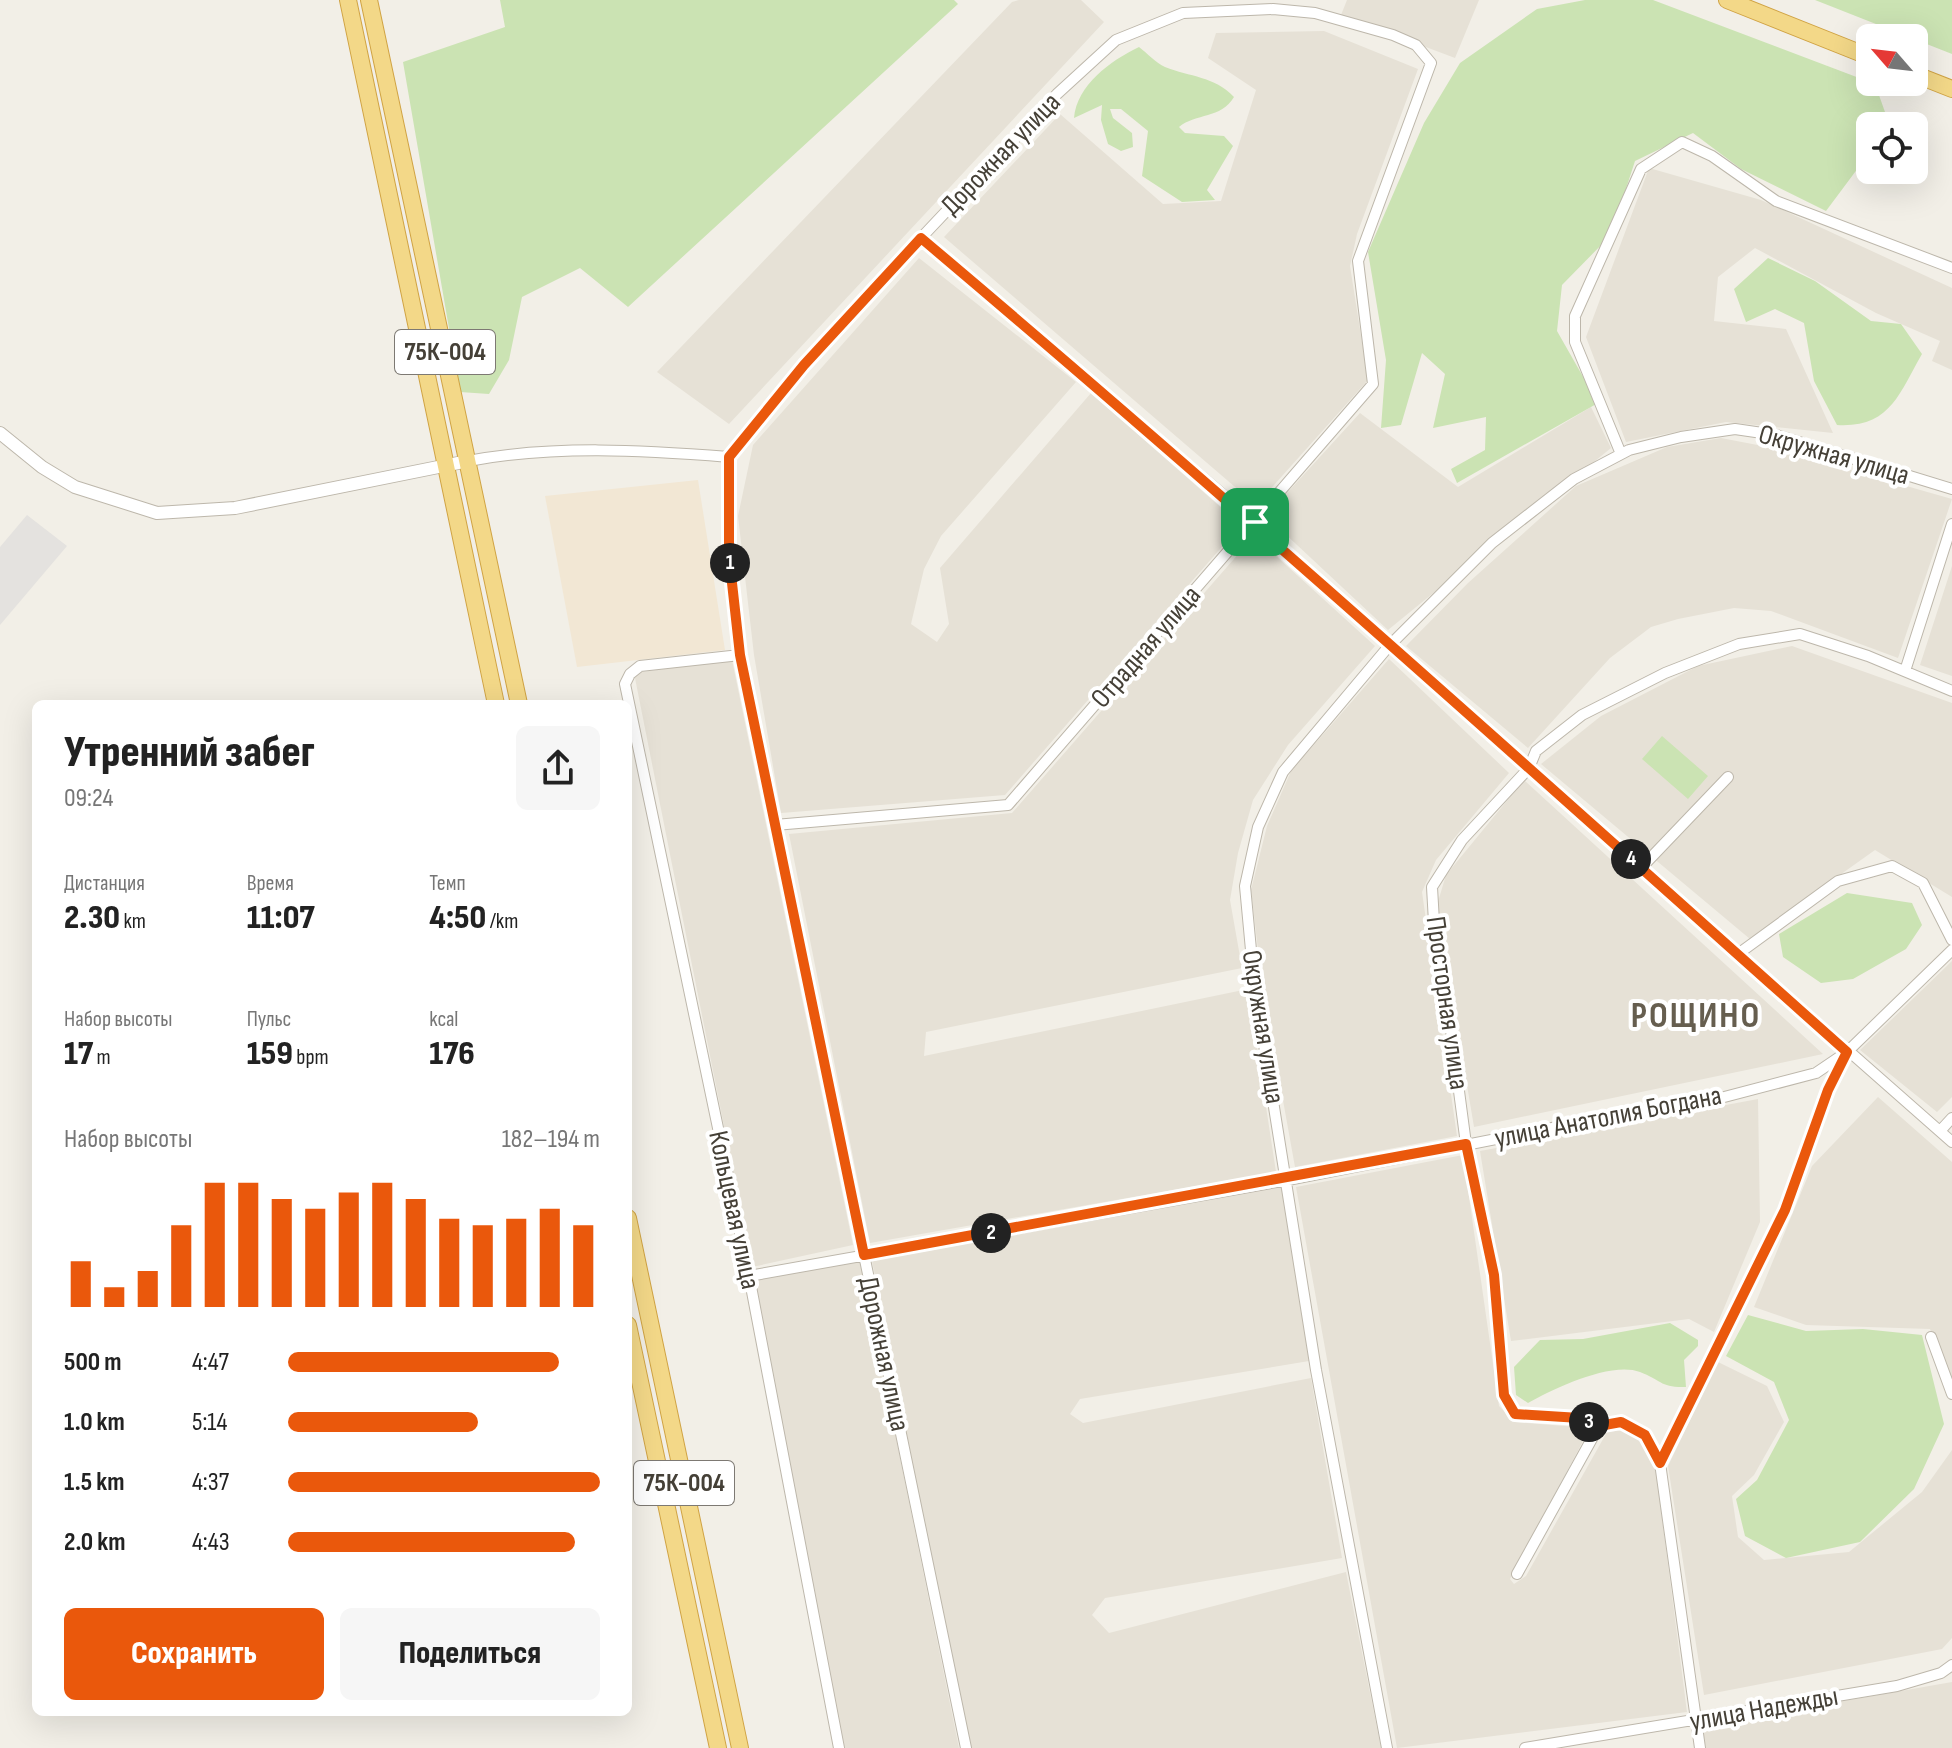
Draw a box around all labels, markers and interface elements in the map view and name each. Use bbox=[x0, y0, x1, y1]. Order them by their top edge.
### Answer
north arrow bbox=[1856, 24, 1928, 96]
map controls bbox=[1856, 24, 1928, 184]
street label: Дорожная улица bbox=[935, 86, 1067, 222]
button: locate bbox=[1856, 112, 1928, 184]
road number: 75К-004 bbox=[395, 330, 495, 374]
street label: Окружная улица bbox=[1755, 418, 1913, 492]
pin bbox=[1221, 488, 1289, 556]
icon: arrive bbox=[1233, 500, 1277, 544]
pin: 1 bbox=[710, 543, 750, 583]
text: 1 bbox=[726, 549, 734, 576]
street label: Отрадная улица bbox=[1084, 579, 1208, 715]
text: Утренний забег bbox=[64, 726, 315, 779]
button: share bbox=[516, 726, 600, 810]
text: 09:24 bbox=[64, 783, 113, 814]
pin: 4 bbox=[1611, 839, 1651, 879]
text: 4 bbox=[1626, 845, 1636, 872]
text: Дистанция bbox=[64, 870, 145, 897]
text: Время bbox=[247, 870, 294, 897]
text: Темп bbox=[429, 870, 466, 897]
text: 2.30 bbox=[64, 897, 120, 938]
text: 11:07 bbox=[247, 897, 315, 938]
text: 4:50 bbox=[429, 897, 486, 938]
text: km bbox=[120, 908, 146, 935]
text: /km bbox=[486, 908, 518, 935]
street label: Просторная улица bbox=[1419, 914, 1475, 1092]
street label: Окружная улица bbox=[1235, 948, 1291, 1106]
district label: РОЩИНО bbox=[1631, 995, 1761, 1038]
text: Набор высоты bbox=[64, 1006, 173, 1033]
text: Пульс bbox=[247, 1006, 291, 1033]
text: kcal bbox=[429, 1006, 458, 1033]
text: 17 bbox=[64, 1033, 93, 1074]
text: 159 bbox=[247, 1033, 293, 1074]
text: 176 bbox=[429, 1033, 475, 1074]
text: m bbox=[93, 1044, 111, 1071]
text: bpm bbox=[293, 1044, 329, 1071]
street label: улица Анатолия Богдана bbox=[1492, 1079, 1724, 1155]
text: Набор высоты bbox=[64, 1124, 192, 1155]
text: 182–194 m bbox=[502, 1124, 600, 1155]
street label: Кольцевая улица bbox=[701, 1128, 767, 1292]
pin: 2 bbox=[971, 1213, 1011, 1253]
text: 2 bbox=[986, 1219, 996, 1246]
street label: Дорожная улица bbox=[852, 1274, 916, 1434]
text: 500 m bbox=[64, 1347, 121, 1378]
text: 4:47 bbox=[192, 1347, 229, 1378]
pin: 3 bbox=[1569, 1402, 1609, 1442]
text: 1.0 km bbox=[64, 1407, 125, 1438]
text: 5:14 bbox=[192, 1407, 227, 1438]
text: 3 bbox=[1584, 1408, 1594, 1435]
road number: 75К-004 bbox=[634, 1461, 734, 1505]
text: 1.5 km bbox=[64, 1467, 124, 1498]
text: 4:37 bbox=[192, 1467, 229, 1498]
text: 2.0 km bbox=[64, 1527, 125, 1558]
text: 4:43 bbox=[192, 1527, 230, 1558]
button: Сохранить bbox=[64, 1608, 324, 1700]
button: Поделиться bbox=[340, 1608, 600, 1700]
street label: улица Надежды bbox=[1687, 1680, 1841, 1738]

